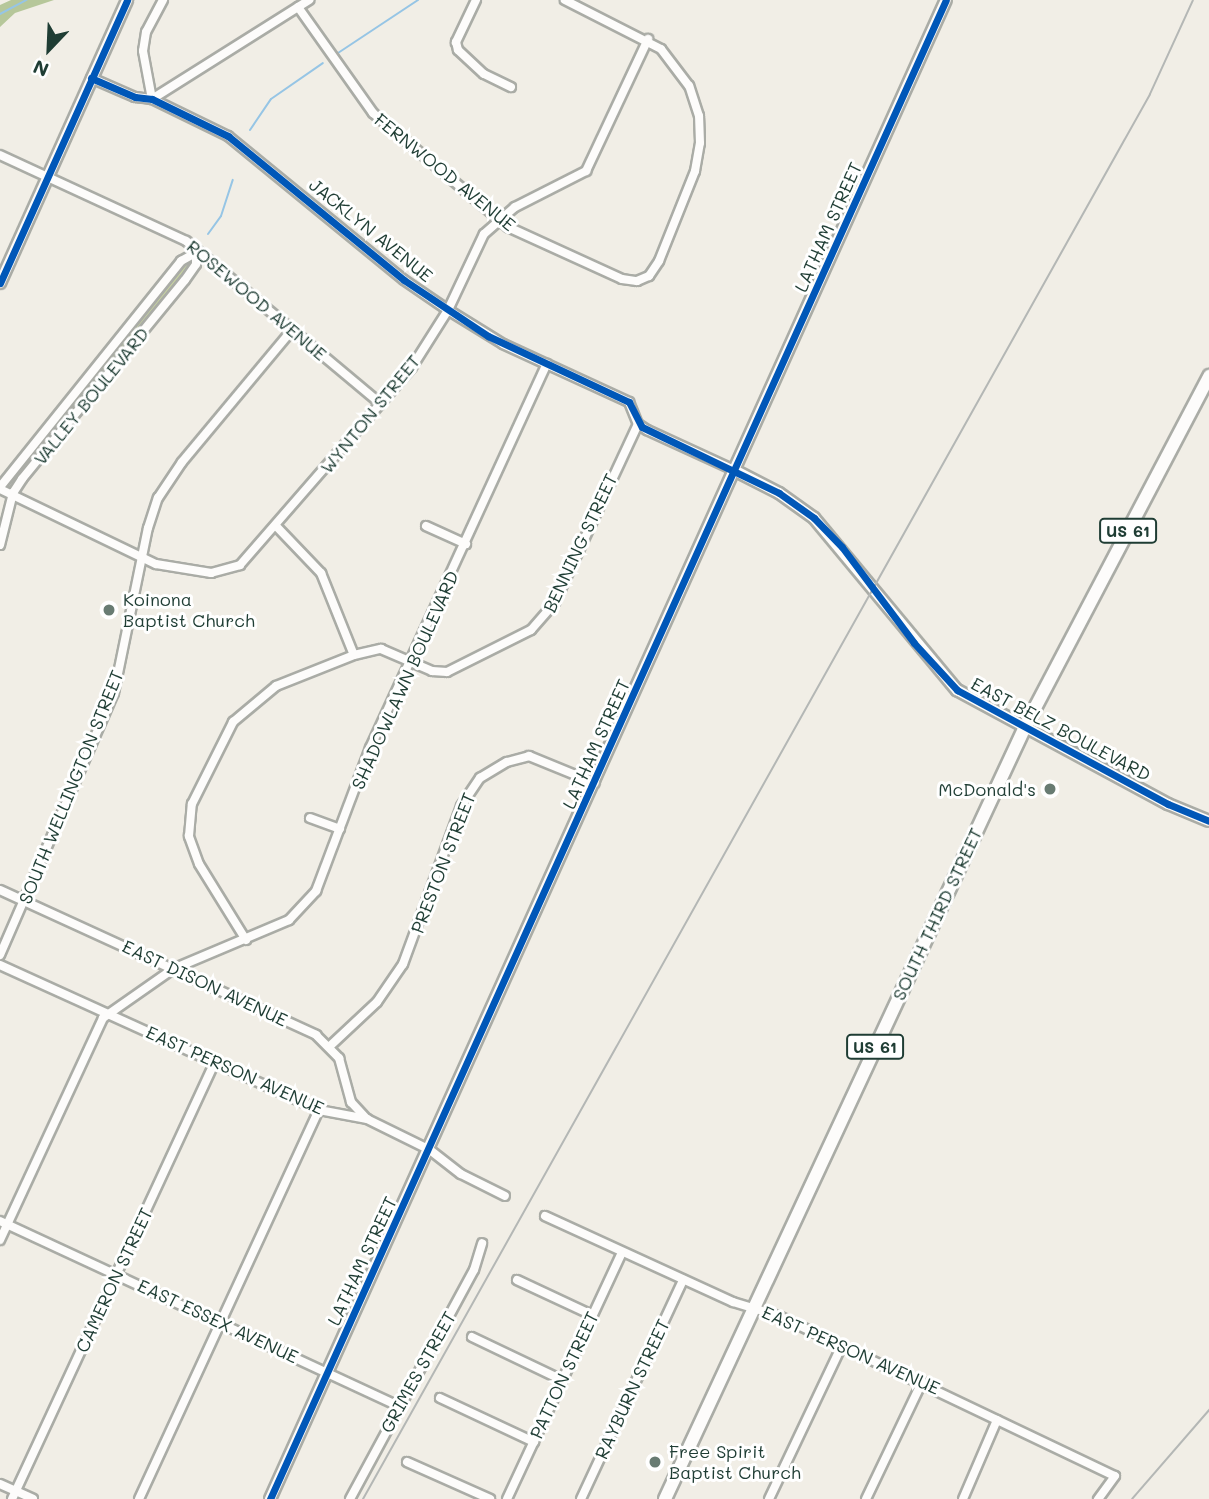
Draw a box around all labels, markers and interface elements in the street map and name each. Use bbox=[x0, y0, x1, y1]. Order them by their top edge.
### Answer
north arrow bbox=[14, 14, 84, 84]
text: N bbox=[29, 54, 52, 83]
street label: FERNWOOD AVENUE bbox=[370, 109, 520, 235]
street label: LATHAM STREET bbox=[790, 159, 866, 295]
street label: JACKLYN AVENUE bbox=[305, 174, 437, 286]
street label: ROSEWOOD AVENUE bbox=[183, 235, 331, 365]
street label: VALLEY BOULEVARD bbox=[29, 323, 153, 469]
street label: WYNTON STREET bbox=[315, 350, 425, 478]
street label: BENNING STREET bbox=[538, 470, 622, 616]
road number: US 61 bbox=[1098, 518, 1158, 544]
street label: SHADOWLAWN BOULEVARD bbox=[347, 567, 463, 793]
place label: Koinona Baptist Church bbox=[123, 589, 255, 632]
marker: Koinona Baptist Church bbox=[101, 602, 117, 618]
street label: SOUTH WELLINGTON STREET bbox=[14, 667, 128, 907]
street label: EAST BELZ BOULEVARD bbox=[968, 673, 1154, 785]
street label: LATHAM STREET bbox=[558, 676, 634, 812]
place label: McDonald's bbox=[938, 778, 1036, 800]
marker: McDonald's bbox=[1042, 781, 1058, 797]
street label: PRESTON STREET bbox=[406, 790, 480, 936]
street label: SOUTH THIRD STREET bbox=[888, 824, 986, 1004]
street label: EAST DISON AVENUE bbox=[119, 935, 291, 1031]
street label: EAST PERSON AVENUE bbox=[143, 1021, 327, 1119]
road number: US 61 bbox=[845, 1035, 905, 1060]
street label: LATHAM STREET bbox=[323, 1193, 401, 1329]
street label: CAMERON STREET bbox=[71, 1204, 157, 1356]
street label: EAST ESSEX AVENUE bbox=[134, 1274, 302, 1368]
street label: EAST PERSON AVENUE bbox=[759, 1301, 943, 1399]
street label: GRIMES STREET bbox=[376, 1307, 460, 1437]
street label: PATTON STREET bbox=[525, 1308, 603, 1442]
street label: RAYBURN STREET bbox=[590, 1316, 674, 1462]
place label: Free Spirit Baptist Church bbox=[669, 1441, 801, 1484]
marker: Free Spirit Baptist Church bbox=[647, 1454, 663, 1470]

